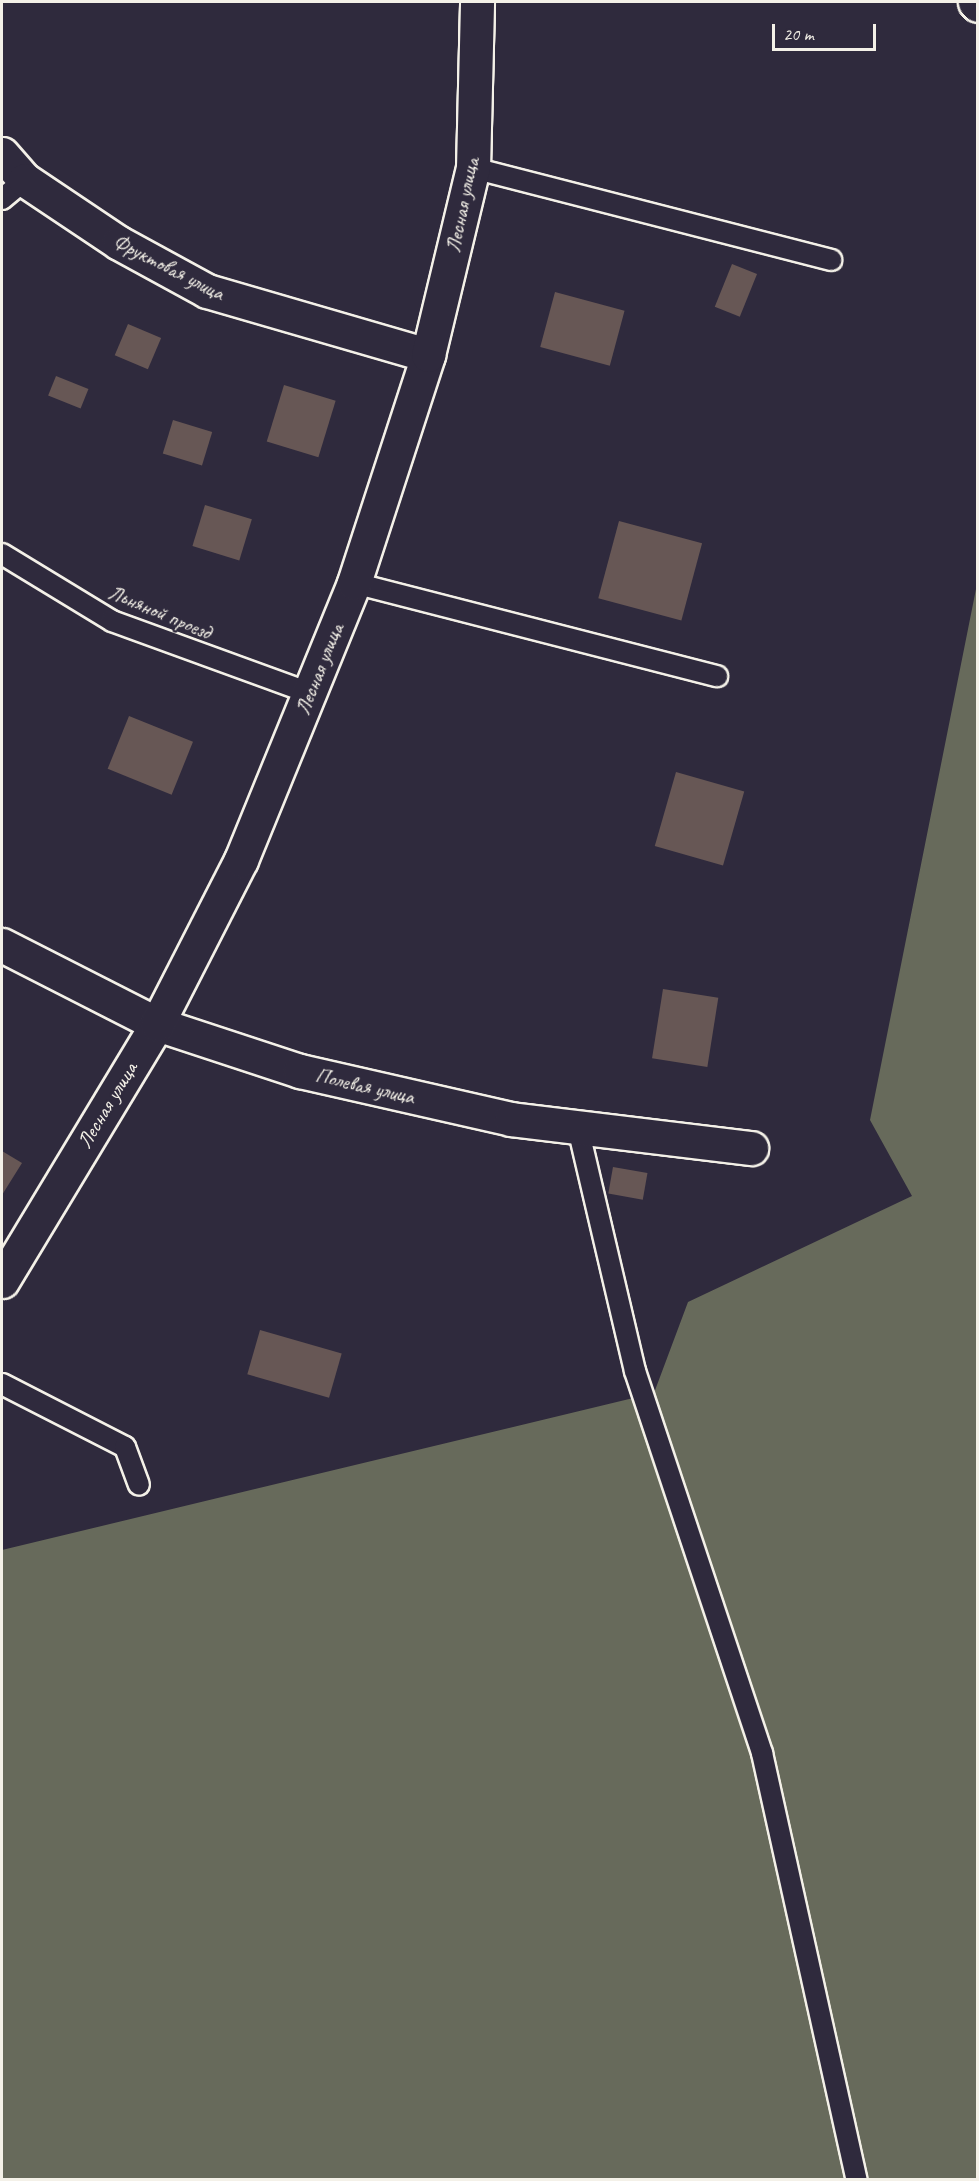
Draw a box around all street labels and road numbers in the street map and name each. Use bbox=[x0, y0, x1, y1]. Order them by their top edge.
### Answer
street label: Лесная улица bbox=[440, 155, 484, 255]
street label: Фруктовая улица bbox=[108, 228, 230, 306]
street label: Льняной проезд bbox=[105, 579, 215, 645]
street label: Лесная улица bbox=[289, 620, 349, 718]
street label: Лесная улица bbox=[71, 1057, 143, 1153]
street label: Полевая улица bbox=[313, 1062, 417, 1110]

